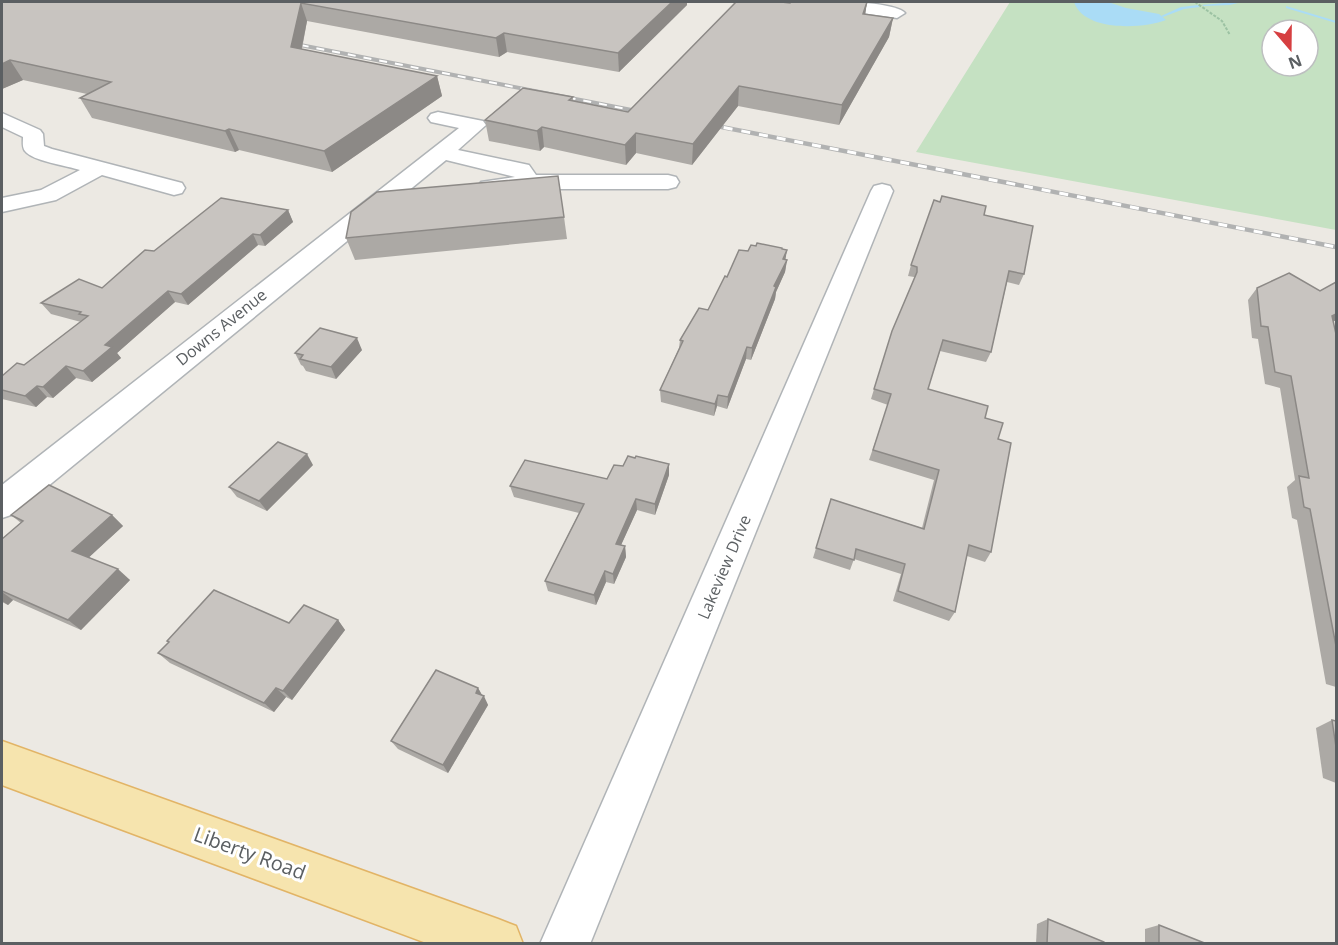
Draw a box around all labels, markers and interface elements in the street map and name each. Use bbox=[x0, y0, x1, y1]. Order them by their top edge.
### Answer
north arrow bbox=[1260, 18, 1320, 78]
text: N bbox=[1285, 50, 1305, 75]
street label: Downs Avenue bbox=[171, 284, 271, 370]
street label: Lakeview Drive bbox=[692, 511, 756, 623]
street label: Liberty Road bbox=[190, 820, 310, 886]

